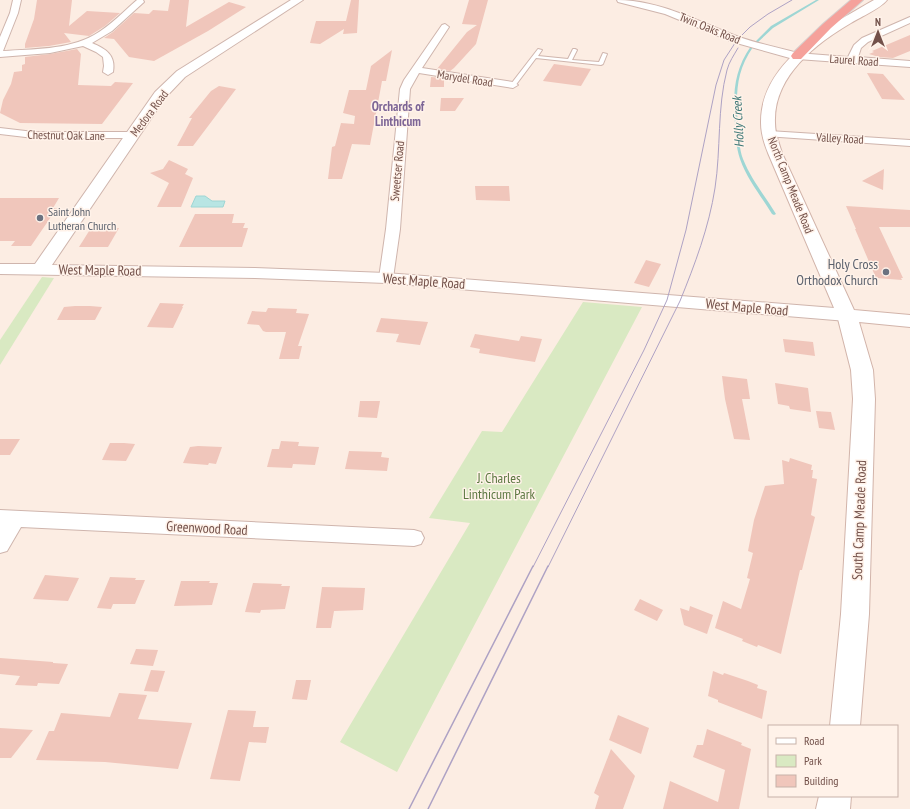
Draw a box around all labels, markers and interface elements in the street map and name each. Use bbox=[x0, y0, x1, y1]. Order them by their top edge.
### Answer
street label: Twin Oaks Road bbox=[677, 9, 743, 47]
north arrow bbox=[858, 12, 898, 52]
text: N bbox=[875, 15, 881, 29]
street label: Laurel Road bbox=[829, 51, 879, 69]
street label: Marydel Road bbox=[436, 66, 494, 90]
street label: Medora Road bbox=[127, 87, 171, 139]
water label: Holly Creek bbox=[728, 94, 748, 148]
district label: Orchards of Linthicum bbox=[372, 98, 426, 130]
street label: Chestnut Oak Lane bbox=[27, 127, 105, 143]
street label: Valley Road bbox=[815, 129, 864, 147]
street label: North Camp Meade Road bbox=[765, 135, 817, 235]
street label: Sweetser Road bbox=[387, 140, 407, 202]
place label: Saint John Lutheran Church bbox=[48, 204, 116, 233]
marker: Saint John Lutheran Church bbox=[35, 213, 45, 223]
place label: Holy Cross Orthodox Church bbox=[796, 255, 878, 289]
street label: West Maple Road bbox=[58, 260, 142, 280]
marker: Holy Cross Orthodox Church bbox=[881, 267, 891, 277]
street label: West Maple Road bbox=[382, 269, 466, 293]
street label: West Maple Road bbox=[705, 294, 789, 320]
street label: South Camp Meade Road bbox=[848, 460, 870, 580]
park label: J. Charles Linthicum Park bbox=[463, 469, 536, 503]
street label: Greenwood Road bbox=[166, 517, 248, 539]
legend bbox=[768, 725, 898, 797]
text: Road bbox=[804, 733, 824, 748]
text: Park bbox=[804, 753, 822, 768]
text: Building bbox=[804, 773, 839, 788]

